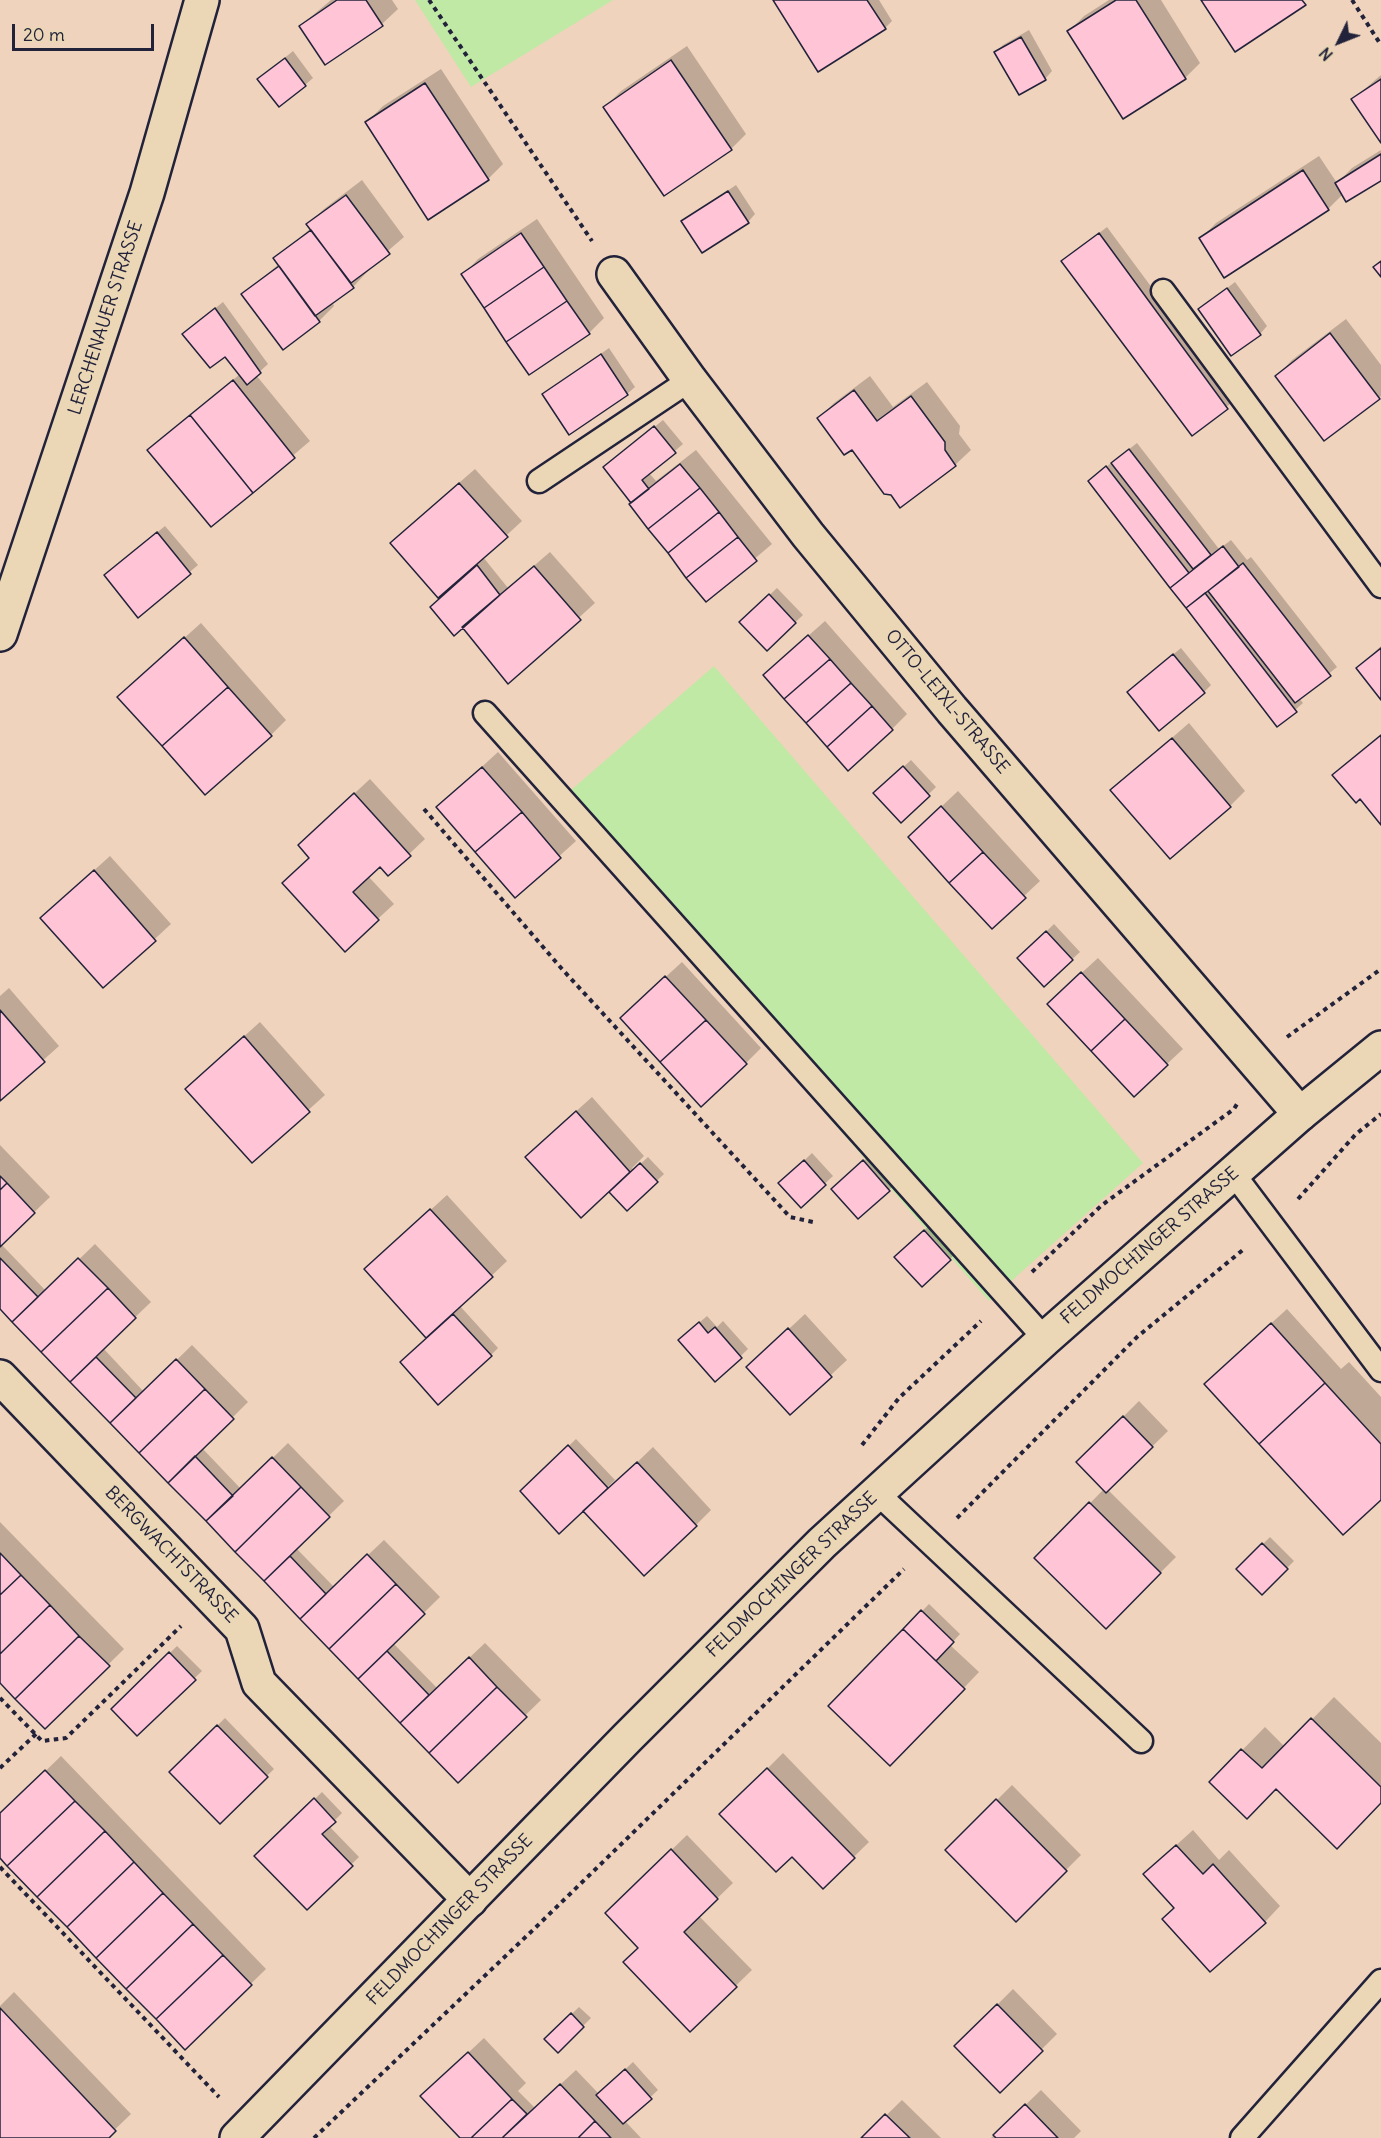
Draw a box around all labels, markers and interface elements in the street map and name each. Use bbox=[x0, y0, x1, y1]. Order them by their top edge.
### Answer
scale bar bbox=[15, 12, 158, 50]
north arrow bbox=[1309, 12, 1369, 72]
text: 20 m bbox=[23, 23, 65, 46]
text: N bbox=[1315, 43, 1337, 65]
street label: LERCHENAUER STRASSE bbox=[64, 218, 148, 418]
street label: OTTO-LEIXL-STRASSE bbox=[880, 626, 1014, 778]
street label: FELDMOCHINGER STRASSE bbox=[1056, 1163, 1244, 1329]
street label: BERGWACHTSTRASSE bbox=[100, 1482, 242, 1628]
street label: FELDMOCHINGER STRASSE bbox=[702, 1488, 882, 1662]
street label: FELDMOCHINGER STRASSE bbox=[363, 1830, 537, 2010]

